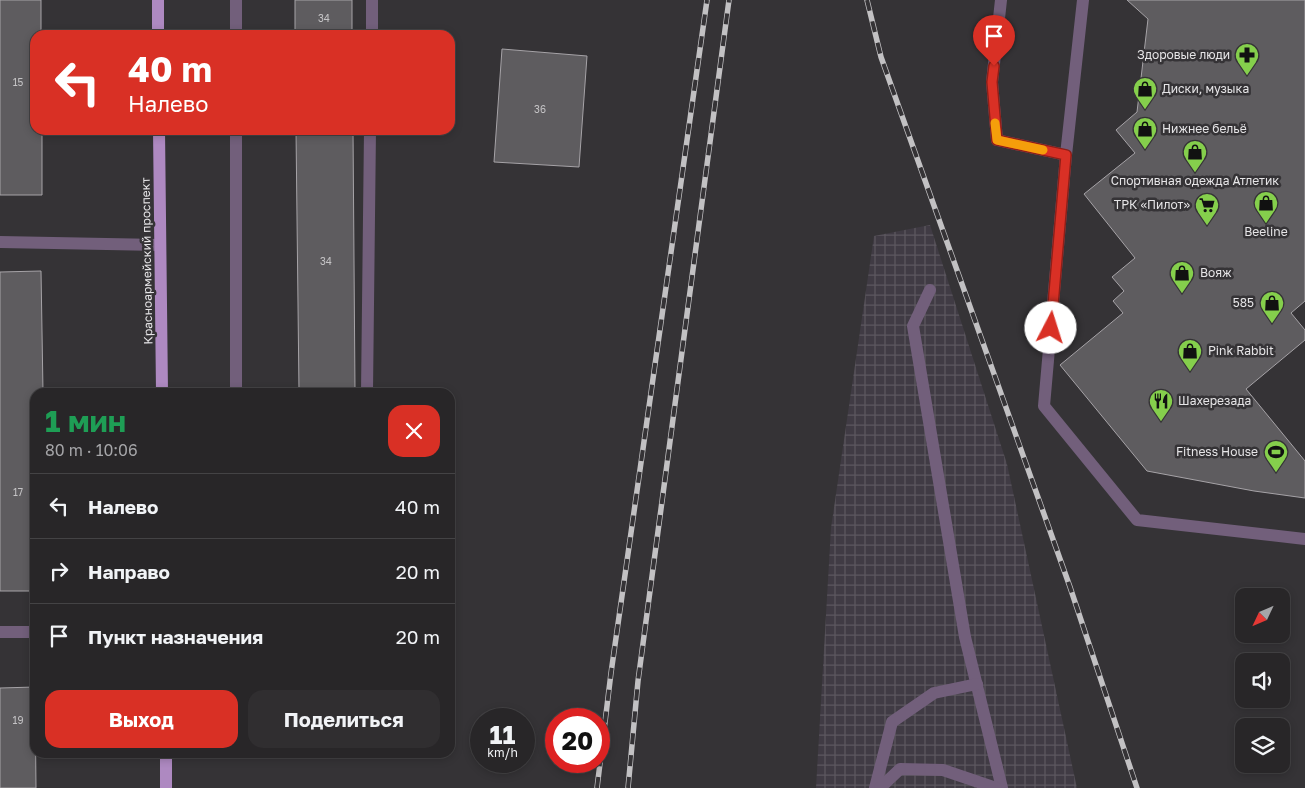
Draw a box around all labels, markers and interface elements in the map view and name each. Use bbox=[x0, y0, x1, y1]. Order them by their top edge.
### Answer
house number: 34 bbox=[318, 12, 330, 24]
pin bbox=[973, 15, 1015, 66]
icon: arrive bbox=[980, 22, 1008, 50]
pharmacy icon: Здоровые люди bbox=[1234, 42, 1260, 76]
place label: Здоровые люди bbox=[1137, 47, 1230, 62]
text: 40 m bbox=[128, 48, 212, 90]
icon: left bbox=[45, 50, 110, 115]
house number: 15 bbox=[13, 76, 24, 88]
shop icon: Диски, музыка bbox=[1132, 76, 1158, 110]
place label: Диски, музыка bbox=[1162, 81, 1249, 96]
text: Налево bbox=[128, 90, 208, 117]
house number: 36 bbox=[534, 103, 546, 115]
shop icon: Нижнее бельё bbox=[1132, 116, 1158, 150]
place label: Нижнее бельё bbox=[1162, 121, 1247, 136]
shop icon: Спортивная одежда Атлетик bbox=[1182, 139, 1208, 173]
place label: Спортивная одежда Атлетик bbox=[1111, 173, 1279, 188]
street label: Красноармейский проспект bbox=[138, 177, 155, 345]
shop icon: Beeline bbox=[1253, 190, 1279, 224]
supermarket icon: ТРК «Пилот» bbox=[1194, 192, 1220, 226]
place label: ТРК «Пилот» bbox=[1114, 197, 1190, 212]
place label: Beeline bbox=[1244, 224, 1288, 239]
house number: 34 bbox=[320, 255, 332, 267]
shop icon: Вояж bbox=[1169, 260, 1195, 294]
place label: Вояж bbox=[1200, 265, 1232, 280]
shop icon: 585 bbox=[1259, 290, 1285, 324]
place label: 585 bbox=[1233, 295, 1254, 310]
position arrow bbox=[1024, 301, 1076, 353]
shop icon: Pink Rabbit bbox=[1177, 338, 1203, 372]
place label: Pink Rabbit bbox=[1208, 343, 1274, 358]
restaurant icon: Шахерезада bbox=[1148, 388, 1174, 422]
place label: Шахерезада bbox=[1178, 393, 1251, 408]
text: 1 мин bbox=[45, 403, 126, 439]
button: close bbox=[388, 405, 440, 457]
sports icon: Fitness House bbox=[1263, 439, 1289, 473]
text: 80 m · 10:06 bbox=[45, 440, 138, 460]
place label: Fitness House bbox=[1176, 444, 1258, 459]
house number: 17 bbox=[13, 486, 23, 498]
icon: left bbox=[45, 492, 73, 520]
text: Налево bbox=[88, 495, 158, 518]
text: 40 m bbox=[395, 495, 440, 518]
icon: right bbox=[45, 557, 73, 585]
text: Направо bbox=[88, 560, 170, 583]
text: 20 m bbox=[396, 560, 440, 583]
north arrow bbox=[1235, 588, 1290, 642]
map controls bbox=[1235, 588, 1290, 773]
icon: arrive bbox=[45, 622, 73, 650]
text: Пункт назначения bbox=[88, 625, 263, 648]
text: 20 m bbox=[396, 625, 440, 648]
button: sound bbox=[1235, 653, 1290, 708]
button: Выход bbox=[45, 690, 238, 748]
button: Поделиться bbox=[248, 690, 440, 748]
speed limit sign: 20 bbox=[545, 708, 610, 773]
house number: 19 bbox=[13, 714, 23, 726]
button: layers bbox=[1235, 718, 1290, 773]
text: 11 bbox=[490, 719, 515, 750]
text: km/h bbox=[487, 745, 518, 760]

